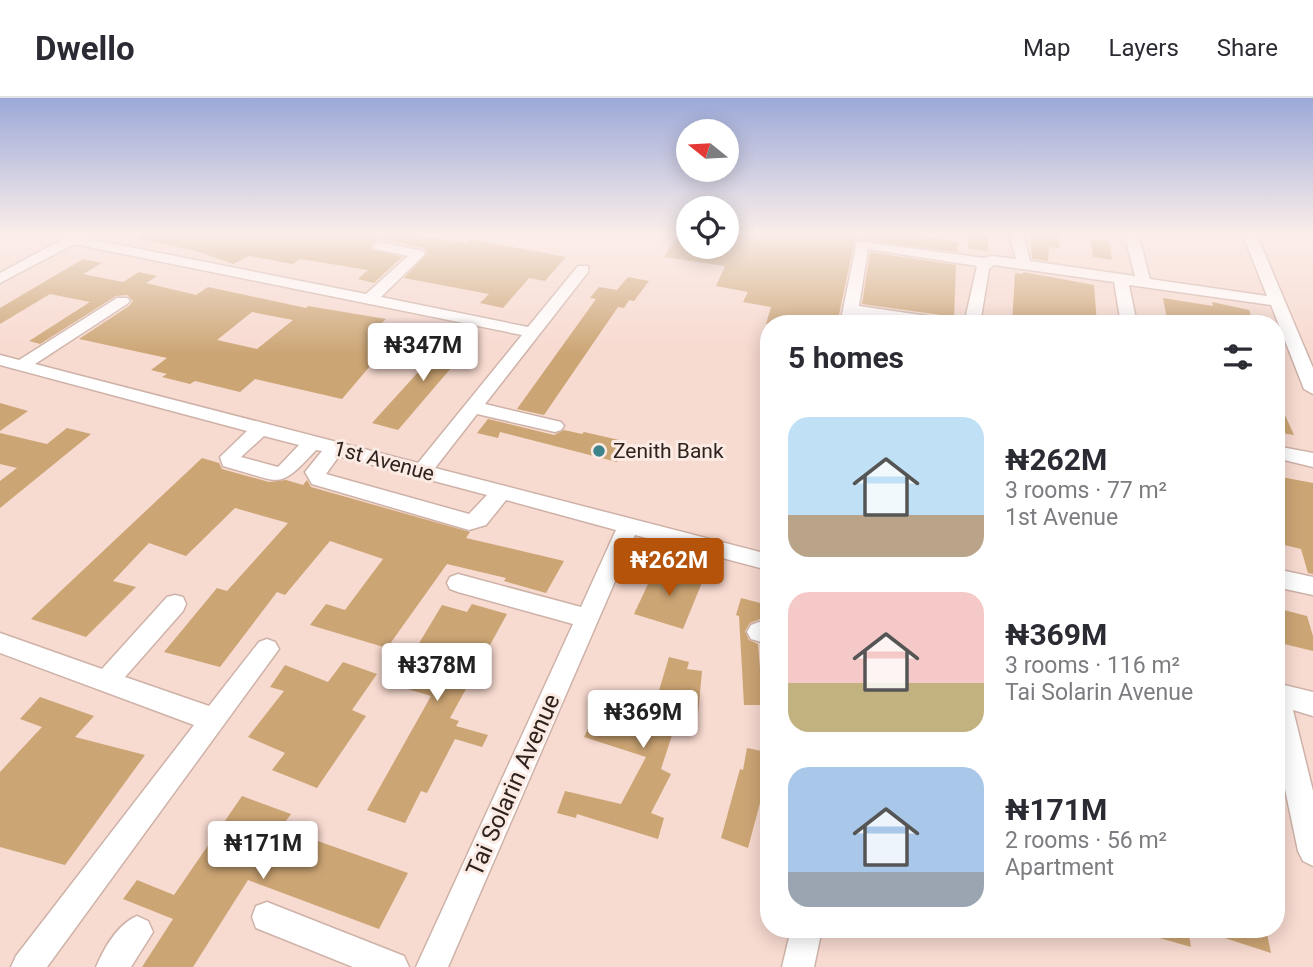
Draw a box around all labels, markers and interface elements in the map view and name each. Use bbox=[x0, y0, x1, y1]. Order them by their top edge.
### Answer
text: Dwello bbox=[35, 29, 135, 68]
text: Map bbox=[1023, 34, 1071, 62]
text: Layers bbox=[1109, 34, 1179, 62]
text: Share bbox=[1217, 34, 1278, 62]
north arrow bbox=[676, 119, 738, 182]
map controls bbox=[676, 119, 739, 259]
button: locate bbox=[676, 196, 739, 259]
pin: ₦347M bbox=[374, 324, 472, 383]
text: ₦347M bbox=[384, 332, 462, 359]
icon: filters bbox=[1219, 338, 1257, 376]
text: 5 homes bbox=[788, 340, 904, 375]
street label: 1st Avenue bbox=[331, 436, 437, 486]
place label: Zenith Bank bbox=[613, 439, 724, 463]
text: ₦262M bbox=[1005, 442, 1107, 477]
marker: Zenith Bank bbox=[591, 443, 607, 459]
icon: home bbox=[844, 445, 928, 529]
text: 3 rooms · 77 m² bbox=[1005, 477, 1167, 504]
text: 1st Avenue bbox=[1005, 504, 1118, 531]
pin: ₦262M bbox=[620, 538, 718, 598]
text: ₦262M bbox=[630, 547, 708, 574]
text: ₦369M bbox=[1005, 617, 1107, 652]
icon: home bbox=[844, 620, 928, 704]
pin: ₦378M bbox=[388, 644, 486, 703]
text: ₦378M bbox=[398, 652, 476, 679]
text: 3 rooms · 116 m² bbox=[1005, 652, 1180, 679]
text: Tai Solarin Avenue bbox=[1005, 679, 1193, 706]
street label: Tai Solarin Avenue bbox=[460, 690, 566, 880]
pin: ₦369M bbox=[594, 690, 692, 750]
text: ₦369M bbox=[604, 699, 682, 726]
text: ₦171M bbox=[1005, 792, 1107, 827]
icon: home bbox=[844, 795, 928, 879]
pin: ₦171M bbox=[214, 822, 312, 881]
text: 2 rooms · 56 m² bbox=[1005, 827, 1167, 854]
text: ₦171M bbox=[224, 830, 302, 857]
text: Apartment bbox=[1005, 854, 1114, 881]

